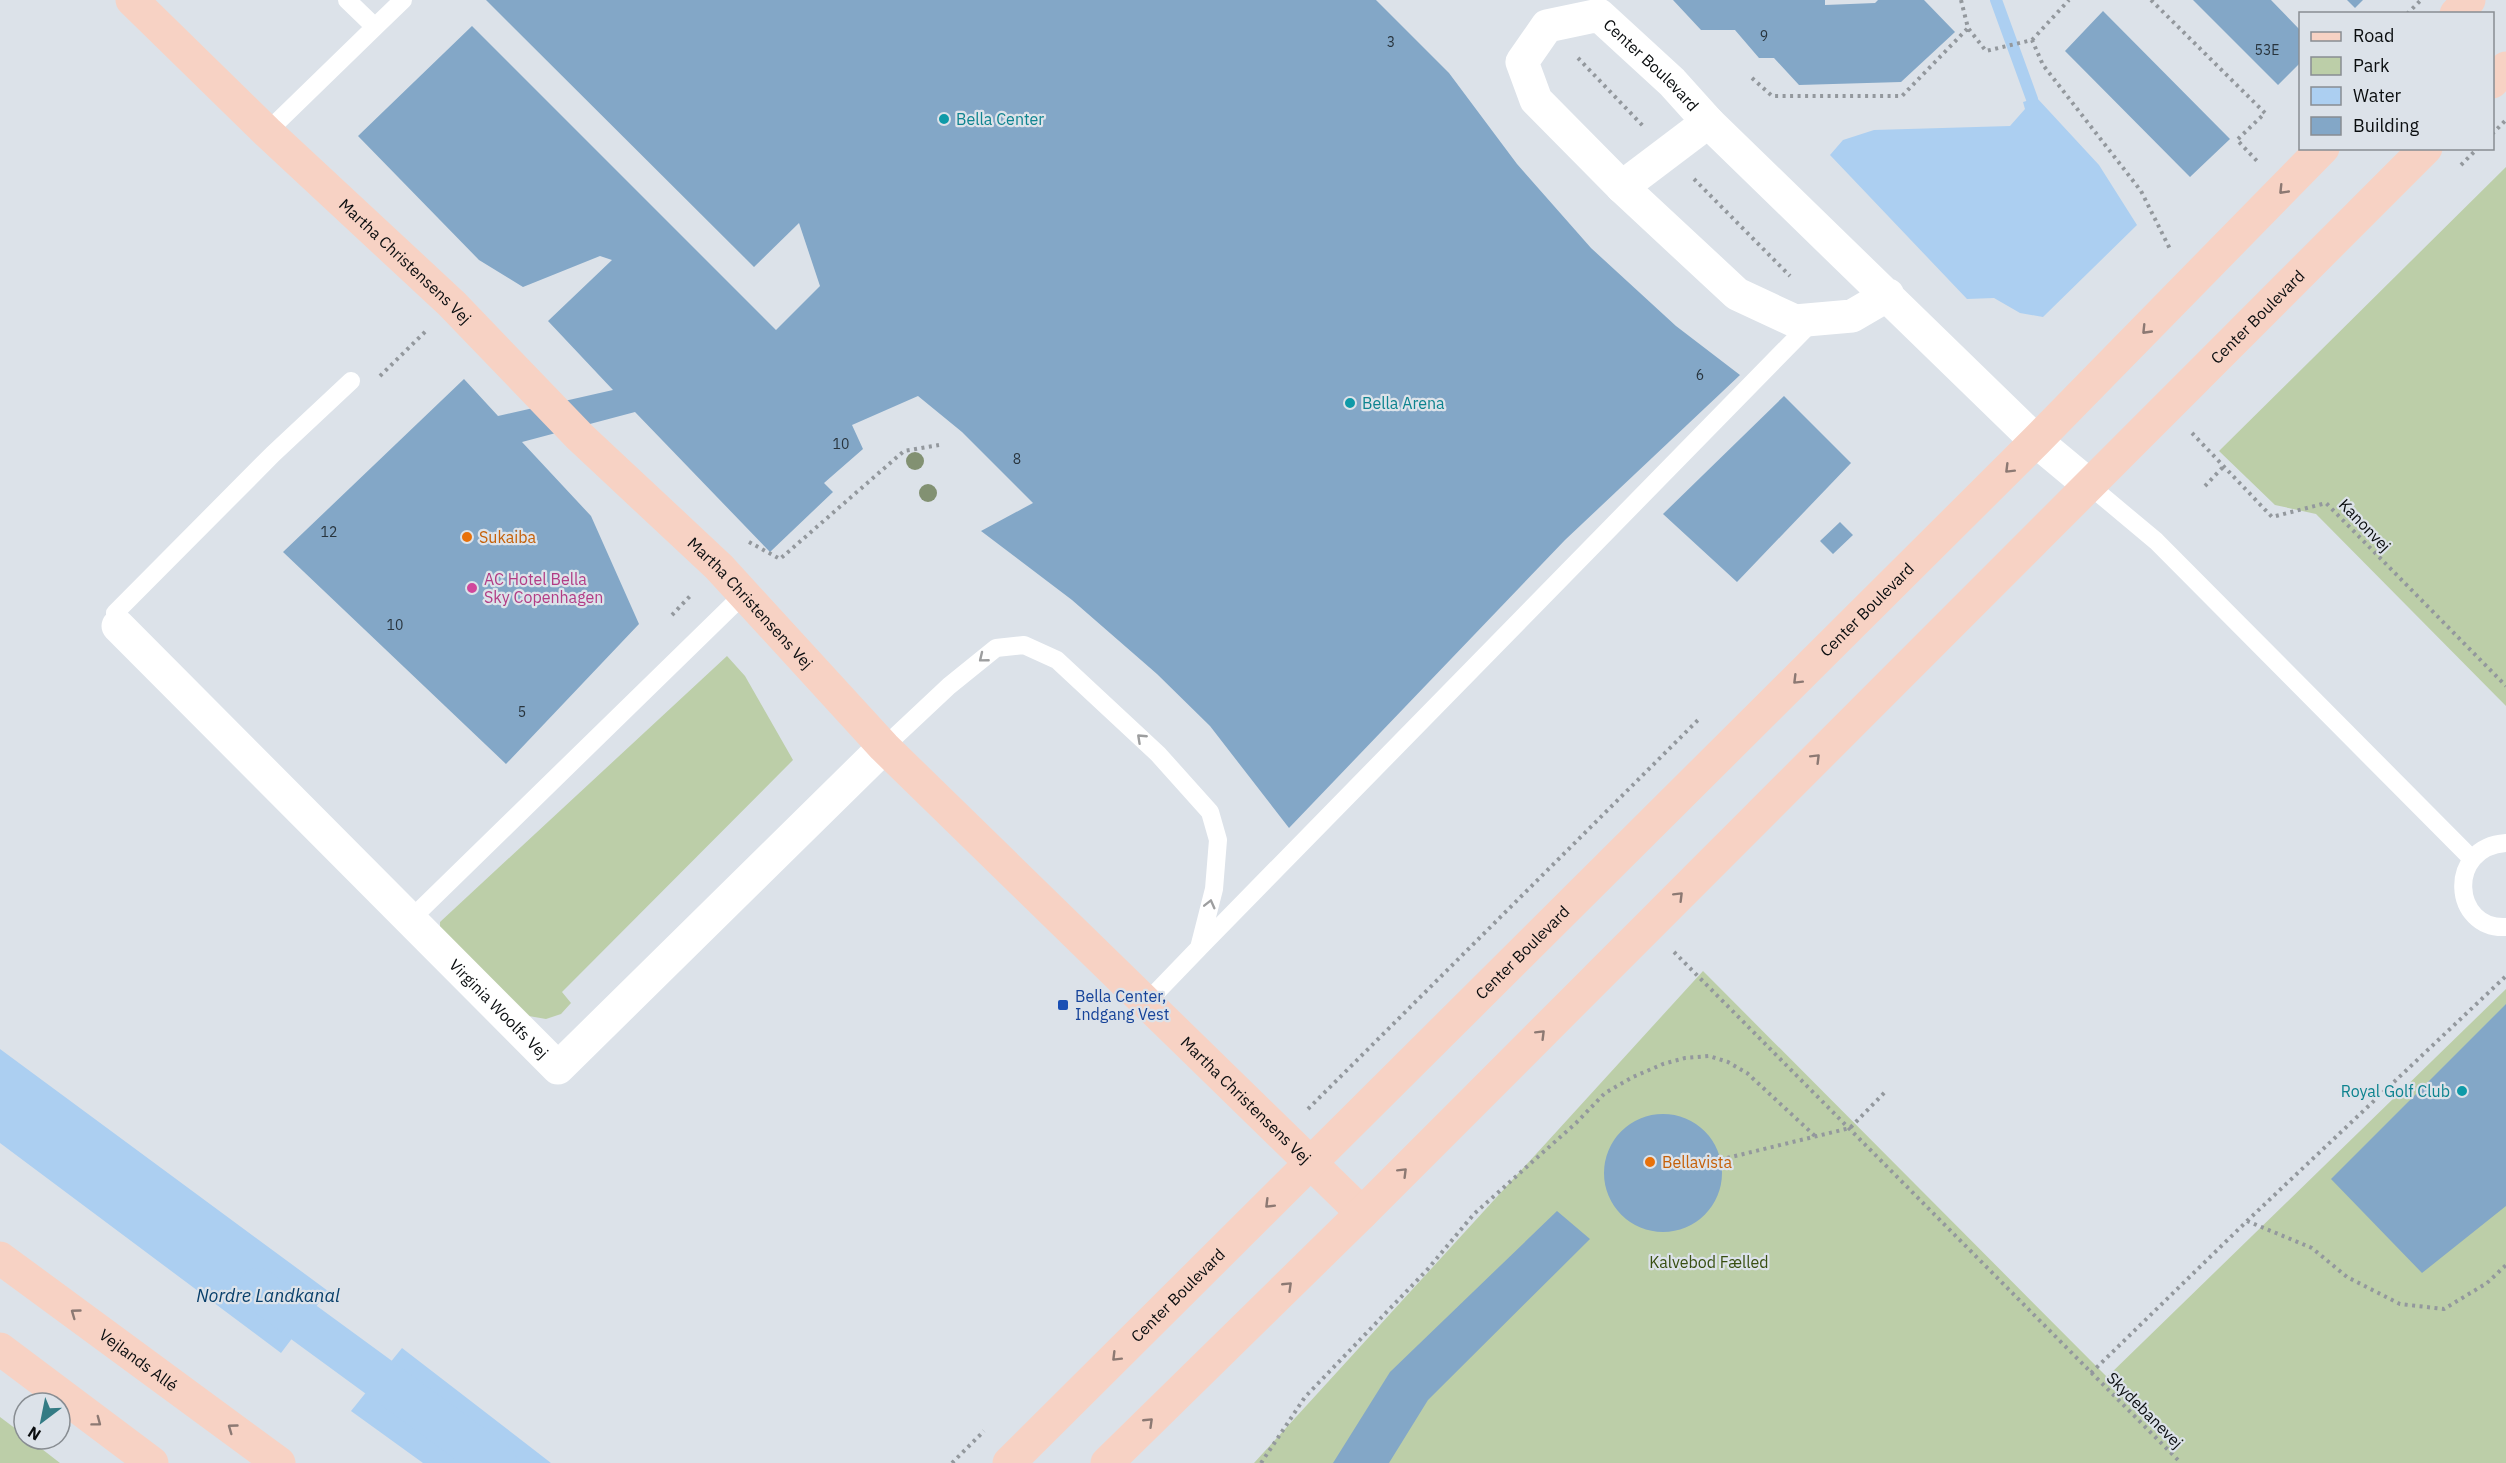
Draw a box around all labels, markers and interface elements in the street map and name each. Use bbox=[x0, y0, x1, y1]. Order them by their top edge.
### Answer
legend bbox=[2299, 12, 2494, 150]
street label: Center Boulevard bbox=[1600, 14, 1703, 115]
text: Road bbox=[2353, 24, 2394, 47]
house number: 9 bbox=[1760, 27, 1768, 45]
house number: 3 bbox=[1387, 33, 1395, 51]
house number: 53E bbox=[2255, 41, 2279, 59]
text: Park bbox=[2353, 54, 2390, 77]
text: Water bbox=[2353, 84, 2402, 107]
place label: Bella Center bbox=[956, 109, 1044, 129]
marker: Bella Center bbox=[937, 112, 951, 126]
text: Building bbox=[2353, 114, 2420, 137]
one-way arrow bbox=[2279, 183, 2290, 194]
street label: Martha Christensens Vej bbox=[335, 194, 476, 328]
street label: Center Boulevard bbox=[2206, 266, 2309, 368]
one-way arrow bbox=[2142, 323, 2153, 333]
house number: 6 bbox=[1696, 366, 1704, 384]
place label: Bella Arena bbox=[1362, 393, 1445, 413]
marker: Bella Arena bbox=[1343, 396, 1357, 410]
house number: 10 bbox=[833, 435, 849, 453]
house number: 8 bbox=[1013, 450, 1021, 468]
one-way arrow bbox=[2006, 461, 2017, 472]
street label: Kanonvej bbox=[2335, 494, 2395, 556]
house number: 12 bbox=[321, 523, 337, 541]
place label: Sukaiba bbox=[479, 527, 537, 547]
marker: Sukaiba bbox=[460, 530, 474, 544]
street label: Martha Christensens Vej bbox=[683, 533, 817, 673]
street label: Center Boulevard bbox=[1815, 558, 1918, 661]
place label: AC Hotel Bella Sky Copenhagen bbox=[484, 569, 603, 607]
marker: AC Hotel Bella Sky Copenhagen bbox=[465, 581, 479, 595]
house number: 10 bbox=[387, 616, 403, 634]
one-way arrow bbox=[979, 650, 990, 661]
one-way arrow bbox=[1793, 673, 1803, 684]
house number: 5 bbox=[518, 703, 526, 721]
one-way arrow bbox=[1137, 734, 1148, 745]
one-way arrow bbox=[1809, 754, 1820, 765]
one-way arrow bbox=[1671, 892, 1682, 903]
one-way arrow bbox=[1203, 899, 1216, 909]
street label: Center Boulevard bbox=[1471, 901, 1573, 1003]
street label: Virginia Woolfs Vej bbox=[445, 955, 553, 1063]
place label: Bella Center, Indgang Vest bbox=[1075, 986, 1169, 1024]
marker: Bella Center, Indgang Vest bbox=[1056, 998, 1070, 1012]
one-way arrow bbox=[1534, 1030, 1545, 1040]
street label: Martha Christensens Vej bbox=[1177, 1032, 1315, 1168]
place label: Royal Golf Club bbox=[2341, 1081, 2450, 1101]
marker: Royal Golf Club bbox=[2455, 1084, 2469, 1098]
place label: Bellavista bbox=[1662, 1152, 1732, 1172]
marker: Bellavista bbox=[1643, 1155, 1657, 1169]
one-way arrow bbox=[1396, 1168, 1407, 1179]
one-way arrow bbox=[1266, 1197, 1277, 1208]
street label: Center Boulevard bbox=[1126, 1244, 1229, 1346]
park label: Kalvebod Fælled bbox=[1649, 1252, 1769, 1272]
one-way arrow bbox=[1281, 1282, 1292, 1293]
water label: Nordre Landkanal bbox=[196, 1284, 340, 1307]
one-way arrow bbox=[70, 1309, 81, 1320]
street label: Vejlands Allé bbox=[95, 1324, 182, 1395]
one-way arrow bbox=[1112, 1349, 1123, 1360]
street label: Skydebanevej bbox=[2103, 1368, 2187, 1452]
north arrow bbox=[12, 1391, 72, 1451]
one-way arrow bbox=[90, 1415, 101, 1426]
one-way arrow bbox=[1142, 1418, 1152, 1429]
text: N bbox=[24, 1422, 44, 1445]
one-way arrow bbox=[228, 1425, 239, 1436]

